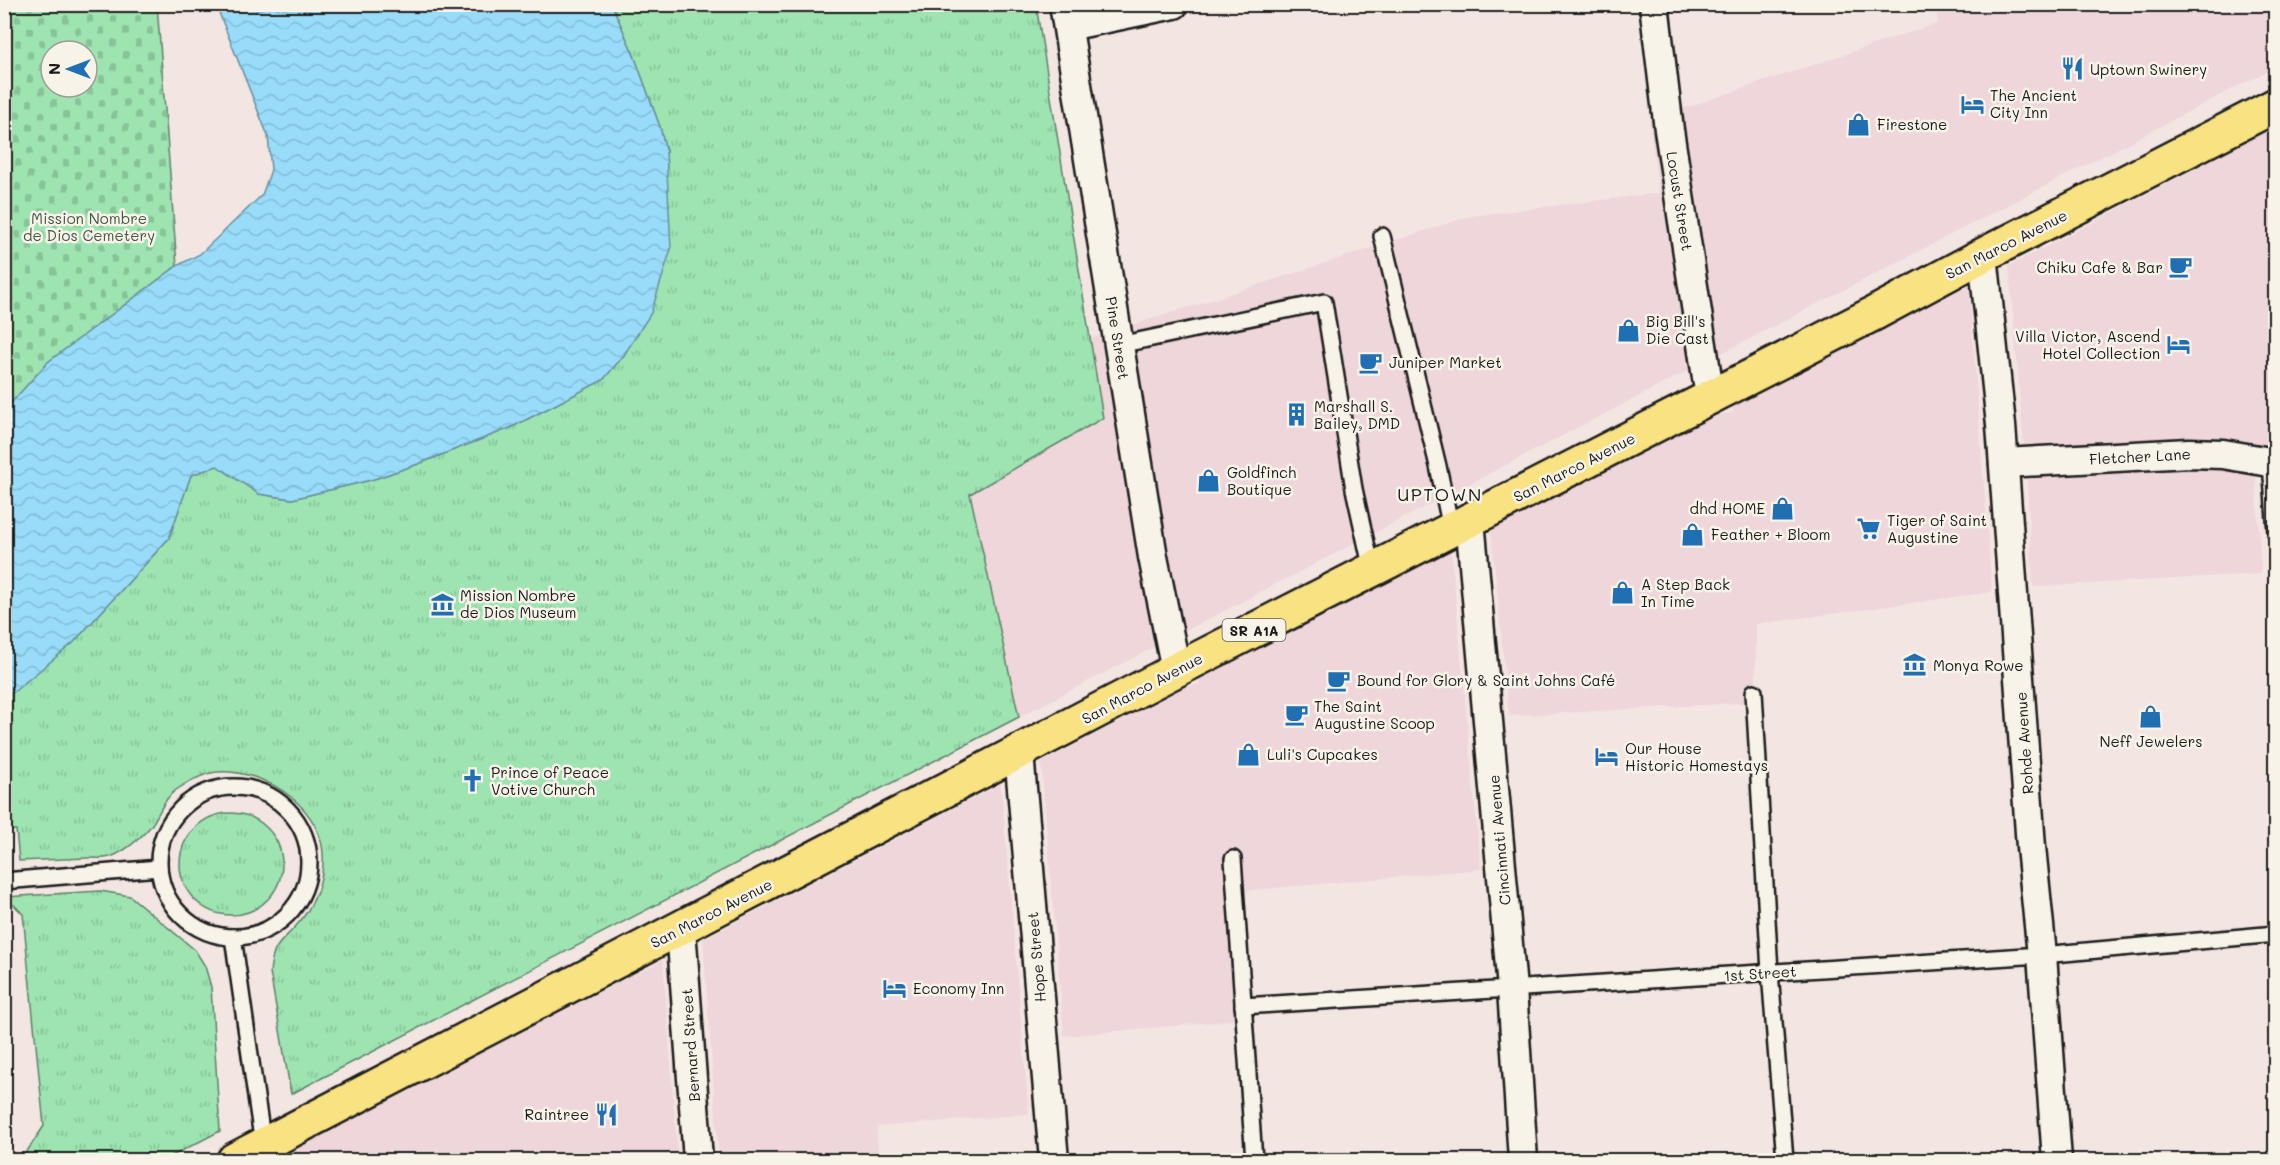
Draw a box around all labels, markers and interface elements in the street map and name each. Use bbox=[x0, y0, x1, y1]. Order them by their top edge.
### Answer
north arrow bbox=[39, 39, 99, 99]
restaurant icon: Uptown Swinery bbox=[2059, 56, 2085, 82]
place label: Uptown Swinery bbox=[2090, 59, 2207, 79]
text: N bbox=[43, 63, 64, 75]
place label: The Ancient City Inn bbox=[1990, 85, 2077, 122]
hotel icon: The Ancient City Inn bbox=[1959, 91, 1985, 117]
shop icon: Firestone bbox=[1846, 111, 1872, 137]
place label: Firestone bbox=[1877, 114, 1947, 134]
street label: Locust Street bbox=[1662, 150, 1698, 252]
street label: San Marco Avenue bbox=[1942, 205, 2070, 283]
park label: Mission Nombre de Dios Cemetery bbox=[23, 208, 155, 245]
cafe icon: Chiku Cafe & Bar bbox=[2168, 254, 2194, 280]
place label: Chiku Cafe & Bar bbox=[2036, 257, 2163, 277]
street label: Pine Street bbox=[1102, 295, 1134, 381]
place label: Big Bill's Die Cast bbox=[1646, 311, 1709, 348]
shop icon: Big Bill's Die Cast bbox=[1615, 317, 1641, 343]
place label: Villa Victor, Ascend Hotel Collection bbox=[2015, 326, 2160, 363]
hotel icon: Villa Victor, Ascend Hotel Collection bbox=[2165, 332, 2191, 358]
cafe icon: Juniper Market bbox=[1358, 349, 1384, 375]
place label: Juniper Market bbox=[1389, 352, 1502, 372]
place label: Marshall S. Bailey, DMD bbox=[1314, 396, 1400, 433]
building icon: Marshall S. Bailey, DMD bbox=[1283, 402, 1309, 428]
street label: San Marco Avenue bbox=[1510, 428, 1638, 506]
street label: Fletcher Lane bbox=[2089, 443, 2191, 469]
place label: Goldfinch Boutique bbox=[1227, 462, 1296, 499]
shop icon: Goldfinch Boutique bbox=[1196, 468, 1222, 494]
district label: UPTOWN bbox=[1397, 482, 1483, 506]
shop icon: dhd HOME bbox=[1770, 495, 1796, 521]
place label: dhd HOME bbox=[1690, 498, 1765, 518]
place label: Tiger of Saint Augustine bbox=[1887, 510, 1987, 547]
supermarket icon: Tiger of Saint Augustine bbox=[1856, 516, 1882, 542]
shop icon: Feather + Bloom bbox=[1680, 521, 1706, 547]
place label: Feather + Bloom bbox=[1711, 524, 1830, 544]
place label: A Step Back In Time bbox=[1641, 574, 1730, 611]
shop icon: A Step Back In Time bbox=[1610, 580, 1636, 606]
place label: Mission Nombre de Dios Museum bbox=[460, 585, 576, 622]
museum icon: Mission Nombre de Dios Museum bbox=[429, 591, 455, 617]
road number: SR A1A bbox=[1222, 619, 1286, 641]
street label: San Marco Avenue bbox=[1078, 648, 1206, 728]
museum icon: Monya Rowe bbox=[1902, 652, 1928, 678]
place label: Monya Rowe bbox=[1933, 655, 2024, 675]
cafe icon: Bound for Glory & Saint Johns Café bbox=[1326, 667, 1352, 693]
place label: Bound for Glory & Saint Johns Café bbox=[1357, 670, 1615, 690]
street label: Rohde Avenue bbox=[2010, 691, 2038, 795]
place label: The Saint Augustine Scoop bbox=[1314, 696, 1435, 733]
cafe icon: The Saint Augustine Scoop bbox=[1283, 702, 1309, 728]
shop icon: Neff Jewelers bbox=[2138, 704, 2164, 730]
place label: Neff Jewelers bbox=[2099, 731, 2203, 751]
place label: Our House Historic Homestays bbox=[1625, 738, 1768, 775]
shop icon: Luli's Cupcakes bbox=[1236, 741, 1262, 767]
place label: Luli's Cupcakes bbox=[1267, 744, 1378, 764]
hotel icon: Our House Historic Homestays bbox=[1594, 744, 1620, 770]
place label: Prince of Peace Votive Church bbox=[491, 762, 609, 799]
church icon: Prince of Peace Votive Church bbox=[460, 768, 486, 794]
street label: Cincinnati Avenue bbox=[1483, 774, 1515, 906]
street label: San Marco Avenue bbox=[647, 874, 775, 952]
street label: Hope Street bbox=[1022, 911, 1050, 1003]
street label: 1st Street bbox=[1723, 960, 1797, 986]
hotel icon: Economy Inn bbox=[882, 975, 908, 1001]
place label: Economy Inn bbox=[913, 978, 1004, 998]
street label: Bernard Street bbox=[676, 988, 704, 1102]
restaurant icon: Raintree bbox=[594, 1101, 620, 1127]
place label: Raintree bbox=[524, 1104, 589, 1124]

